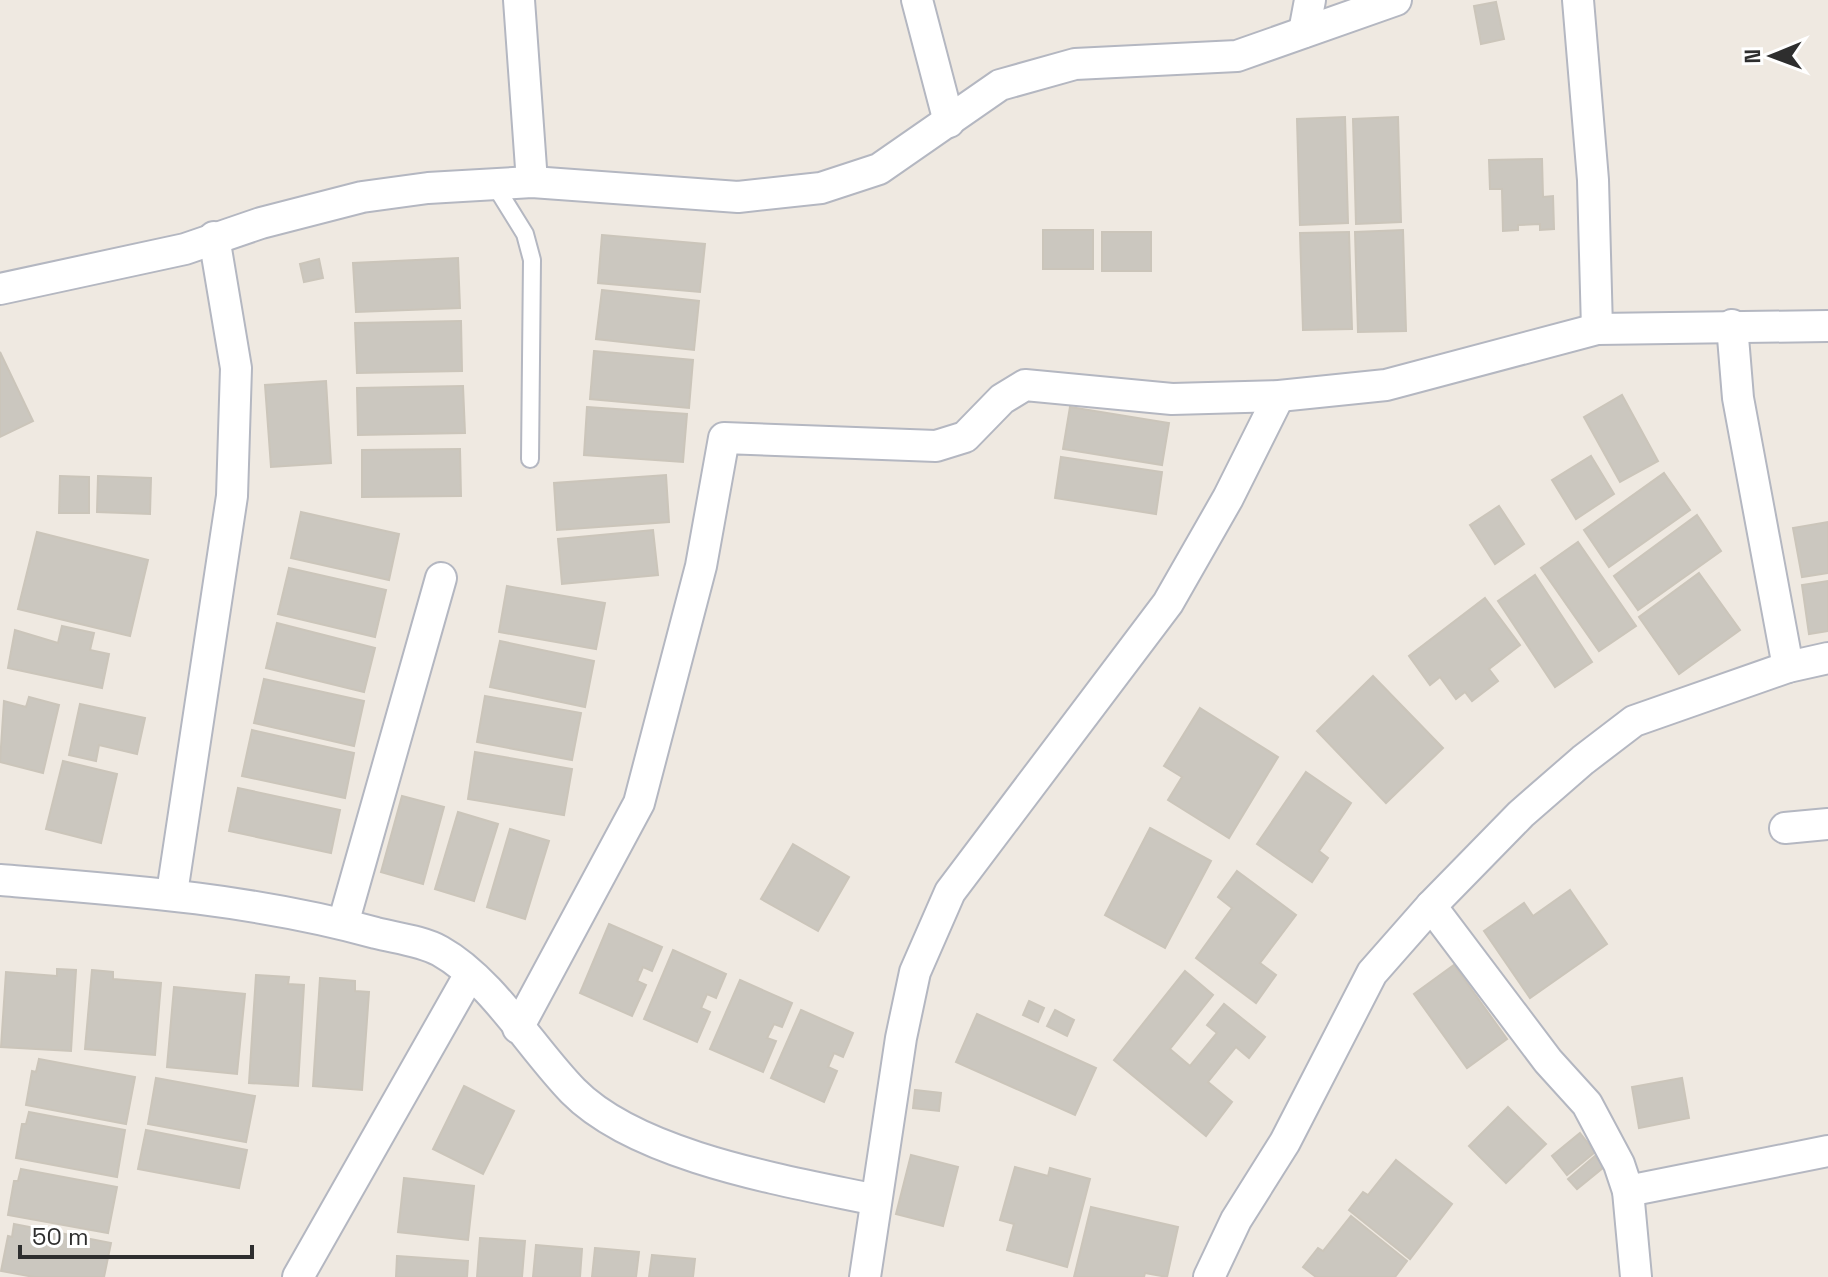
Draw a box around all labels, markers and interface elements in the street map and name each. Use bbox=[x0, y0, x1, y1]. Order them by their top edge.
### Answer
north arrow bbox=[1732, 16, 1812, 96]
text: N bbox=[1738, 49, 1766, 64]
scale bar bbox=[20, 1209, 252, 1259]
text: 50 m bbox=[32, 1221, 89, 1252]

